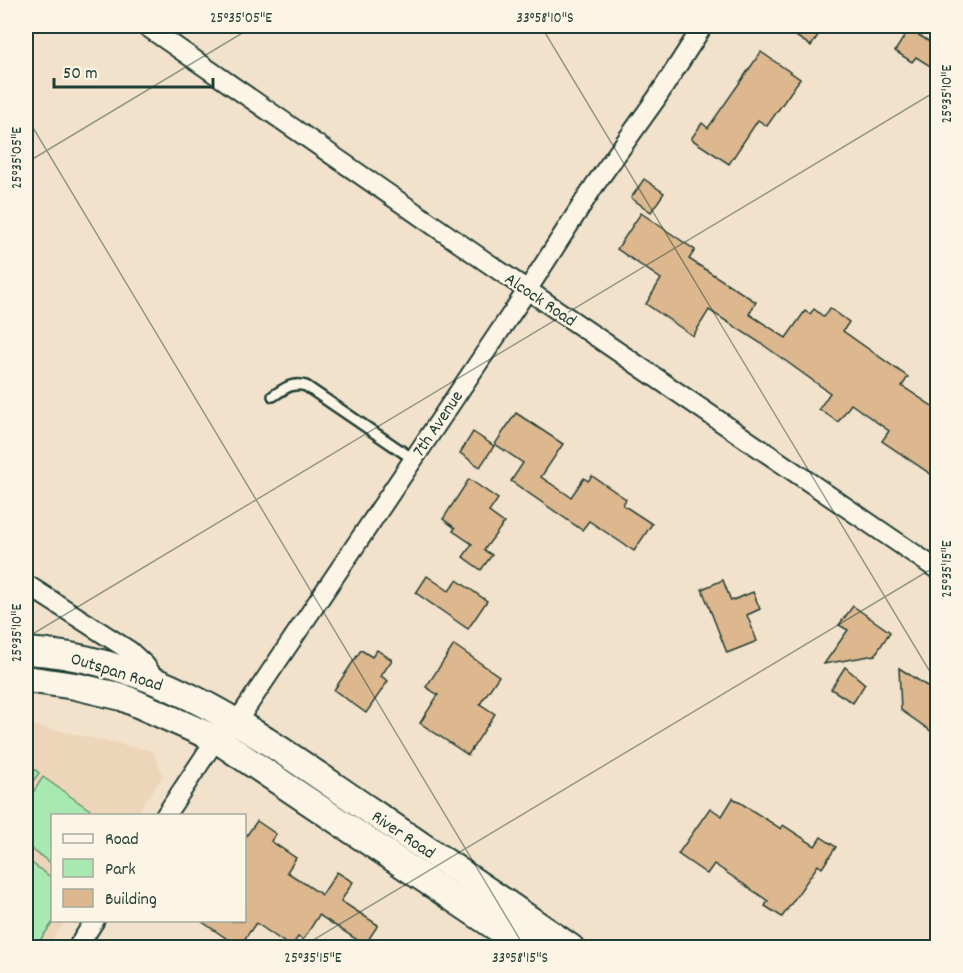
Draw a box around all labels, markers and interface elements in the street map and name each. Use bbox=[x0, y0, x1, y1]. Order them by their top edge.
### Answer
text: 25°35'05"E bbox=[210, 8, 272, 30]
text: 33°58'10"S bbox=[516, 8, 574, 30]
scale bar bbox=[54, 51, 213, 89]
text: 50 m bbox=[63, 62, 98, 87]
text: 25°35'10"E bbox=[937, 65, 959, 123]
text: 25°35'05"E bbox=[7, 127, 29, 189]
street label: Alcock Road bbox=[499, 268, 580, 334]
street label: 7th Avenue bbox=[408, 386, 470, 463]
text: 25°35'15"E bbox=[937, 540, 959, 598]
text: 25°35'10"E bbox=[7, 604, 29, 662]
street label: Outspan Road bbox=[67, 648, 165, 699]
street label: River Road bbox=[366, 806, 439, 867]
legend bbox=[51, 814, 246, 922]
text: Road bbox=[105, 828, 139, 853]
text: Park bbox=[105, 858, 136, 883]
text: Building bbox=[105, 888, 157, 913]
text: 25°35'15"E bbox=[284, 948, 342, 970]
text: 33°58'15"S bbox=[492, 948, 548, 970]

